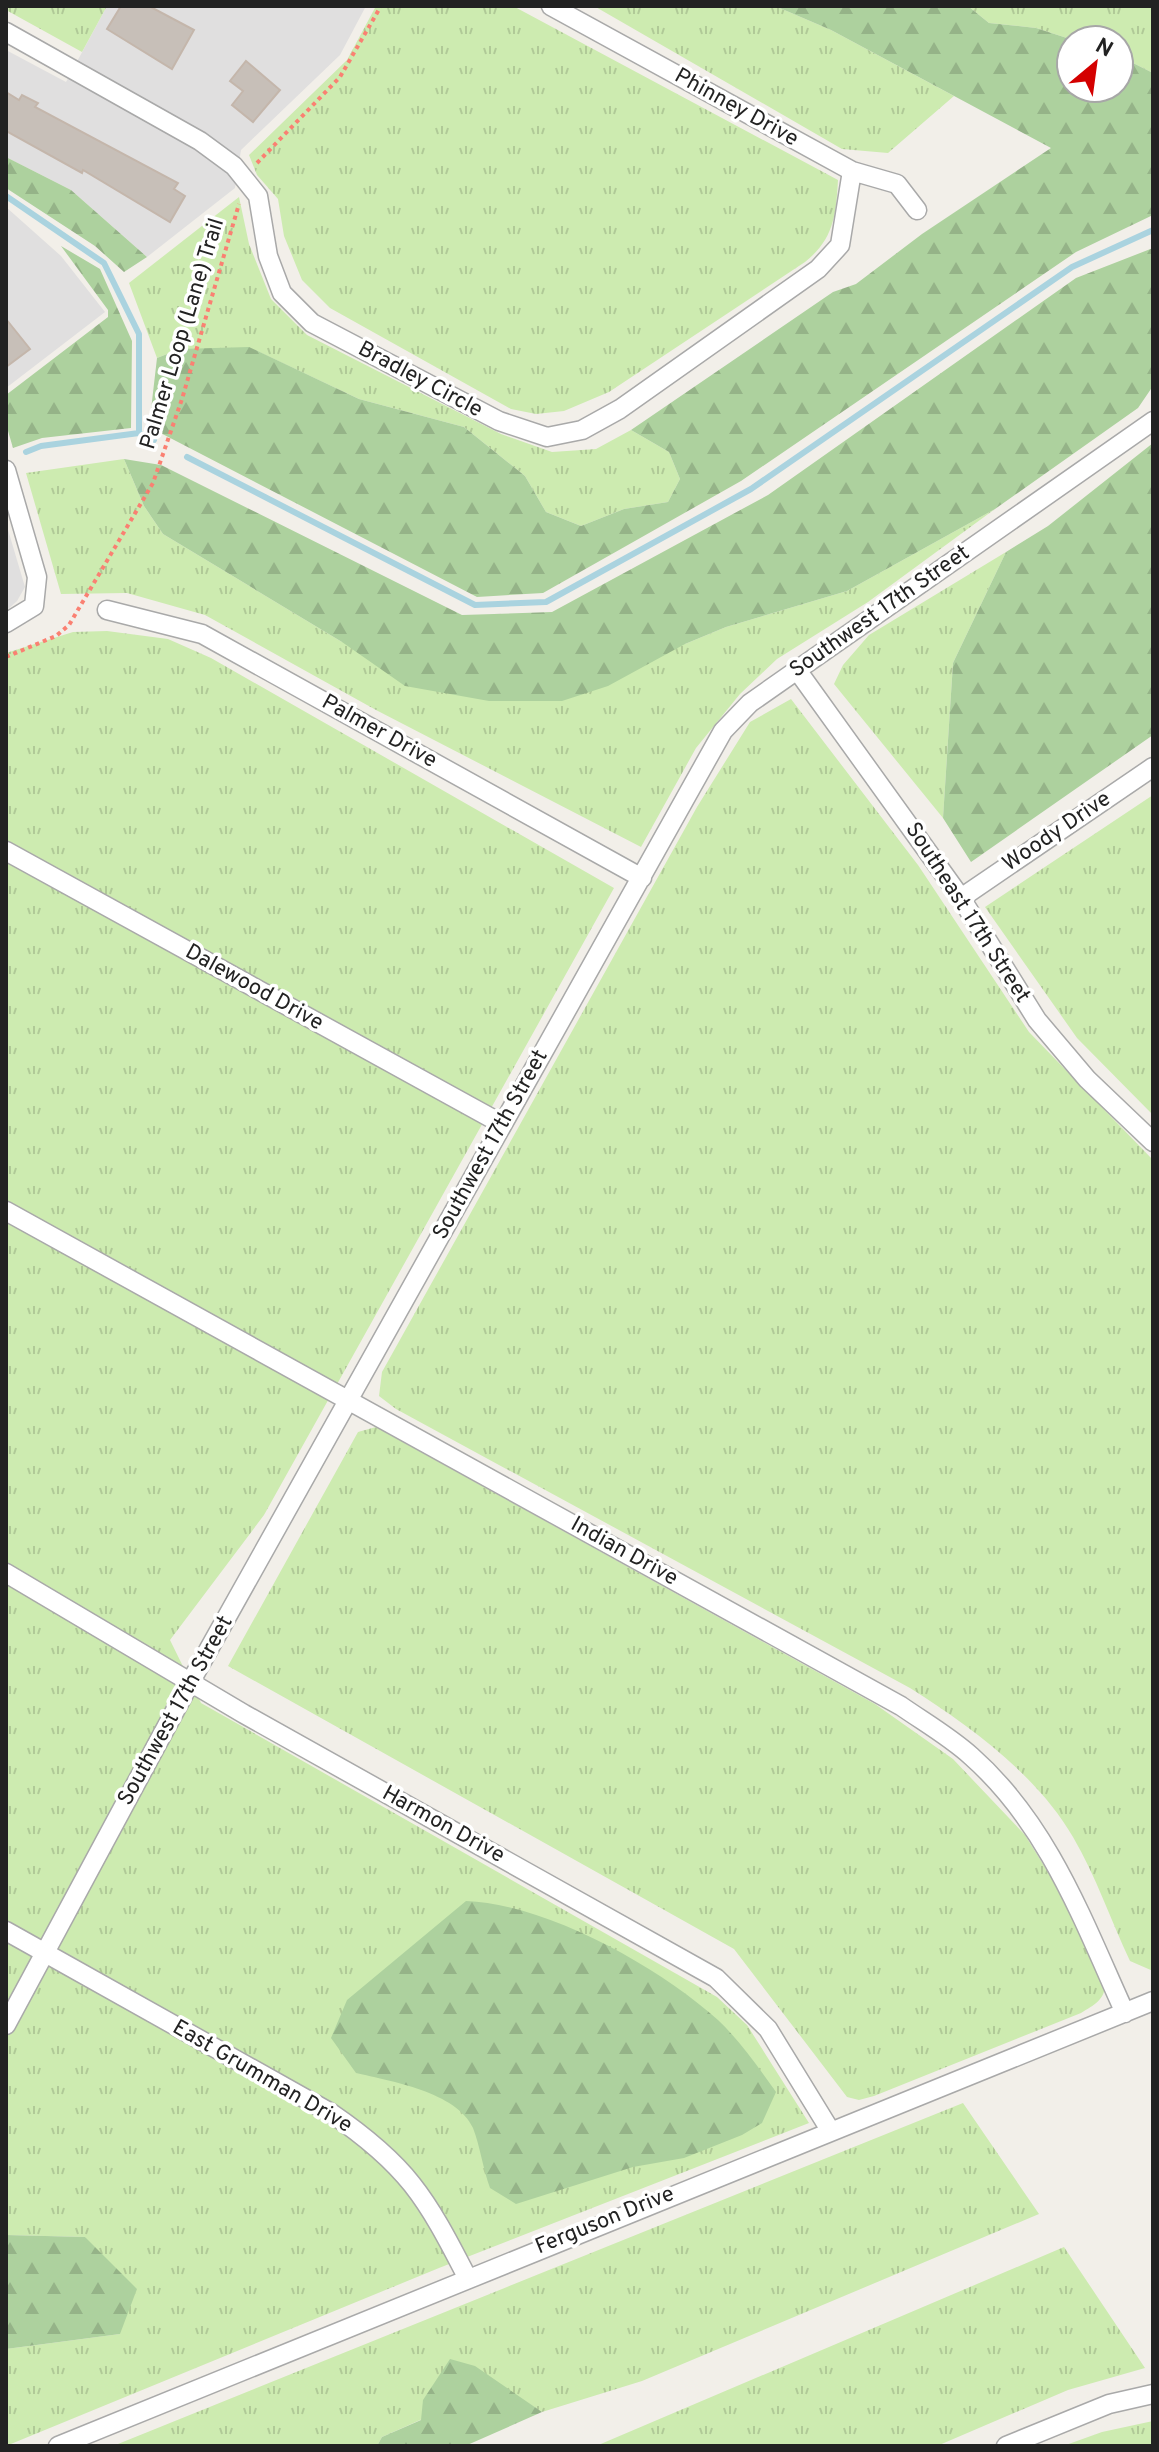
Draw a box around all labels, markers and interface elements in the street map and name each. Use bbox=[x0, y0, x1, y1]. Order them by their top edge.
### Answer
north arrow bbox=[1055, 24, 1135, 104]
text: N bbox=[1090, 33, 1117, 64]
street label: Phinney Drive bbox=[669, 63, 803, 153]
street label: Palmer Loop (Lane) Trail bbox=[135, 215, 231, 453]
street label: Bradley Circle bbox=[353, 336, 487, 424]
street label: Southwest 17th Street bbox=[785, 540, 975, 684]
street label: Palmer Drive bbox=[317, 689, 441, 775]
street label: Woody Drive bbox=[998, 786, 1116, 878]
street label: Southeast 17th Street bbox=[899, 818, 1035, 1008]
street label: Dalewood Drive bbox=[180, 939, 328, 1037]
street label: Southwest 17th Street bbox=[428, 1045, 554, 1245]
street label: Indian Drive bbox=[566, 1511, 682, 1593]
street label: Southwest 17th Street bbox=[113, 1611, 239, 1811]
street label: Harmon Drive bbox=[377, 1780, 509, 1870]
street label: East Grumman Drive bbox=[167, 2014, 357, 2140]
street label: Ferguson Drive bbox=[532, 2181, 678, 2261]

